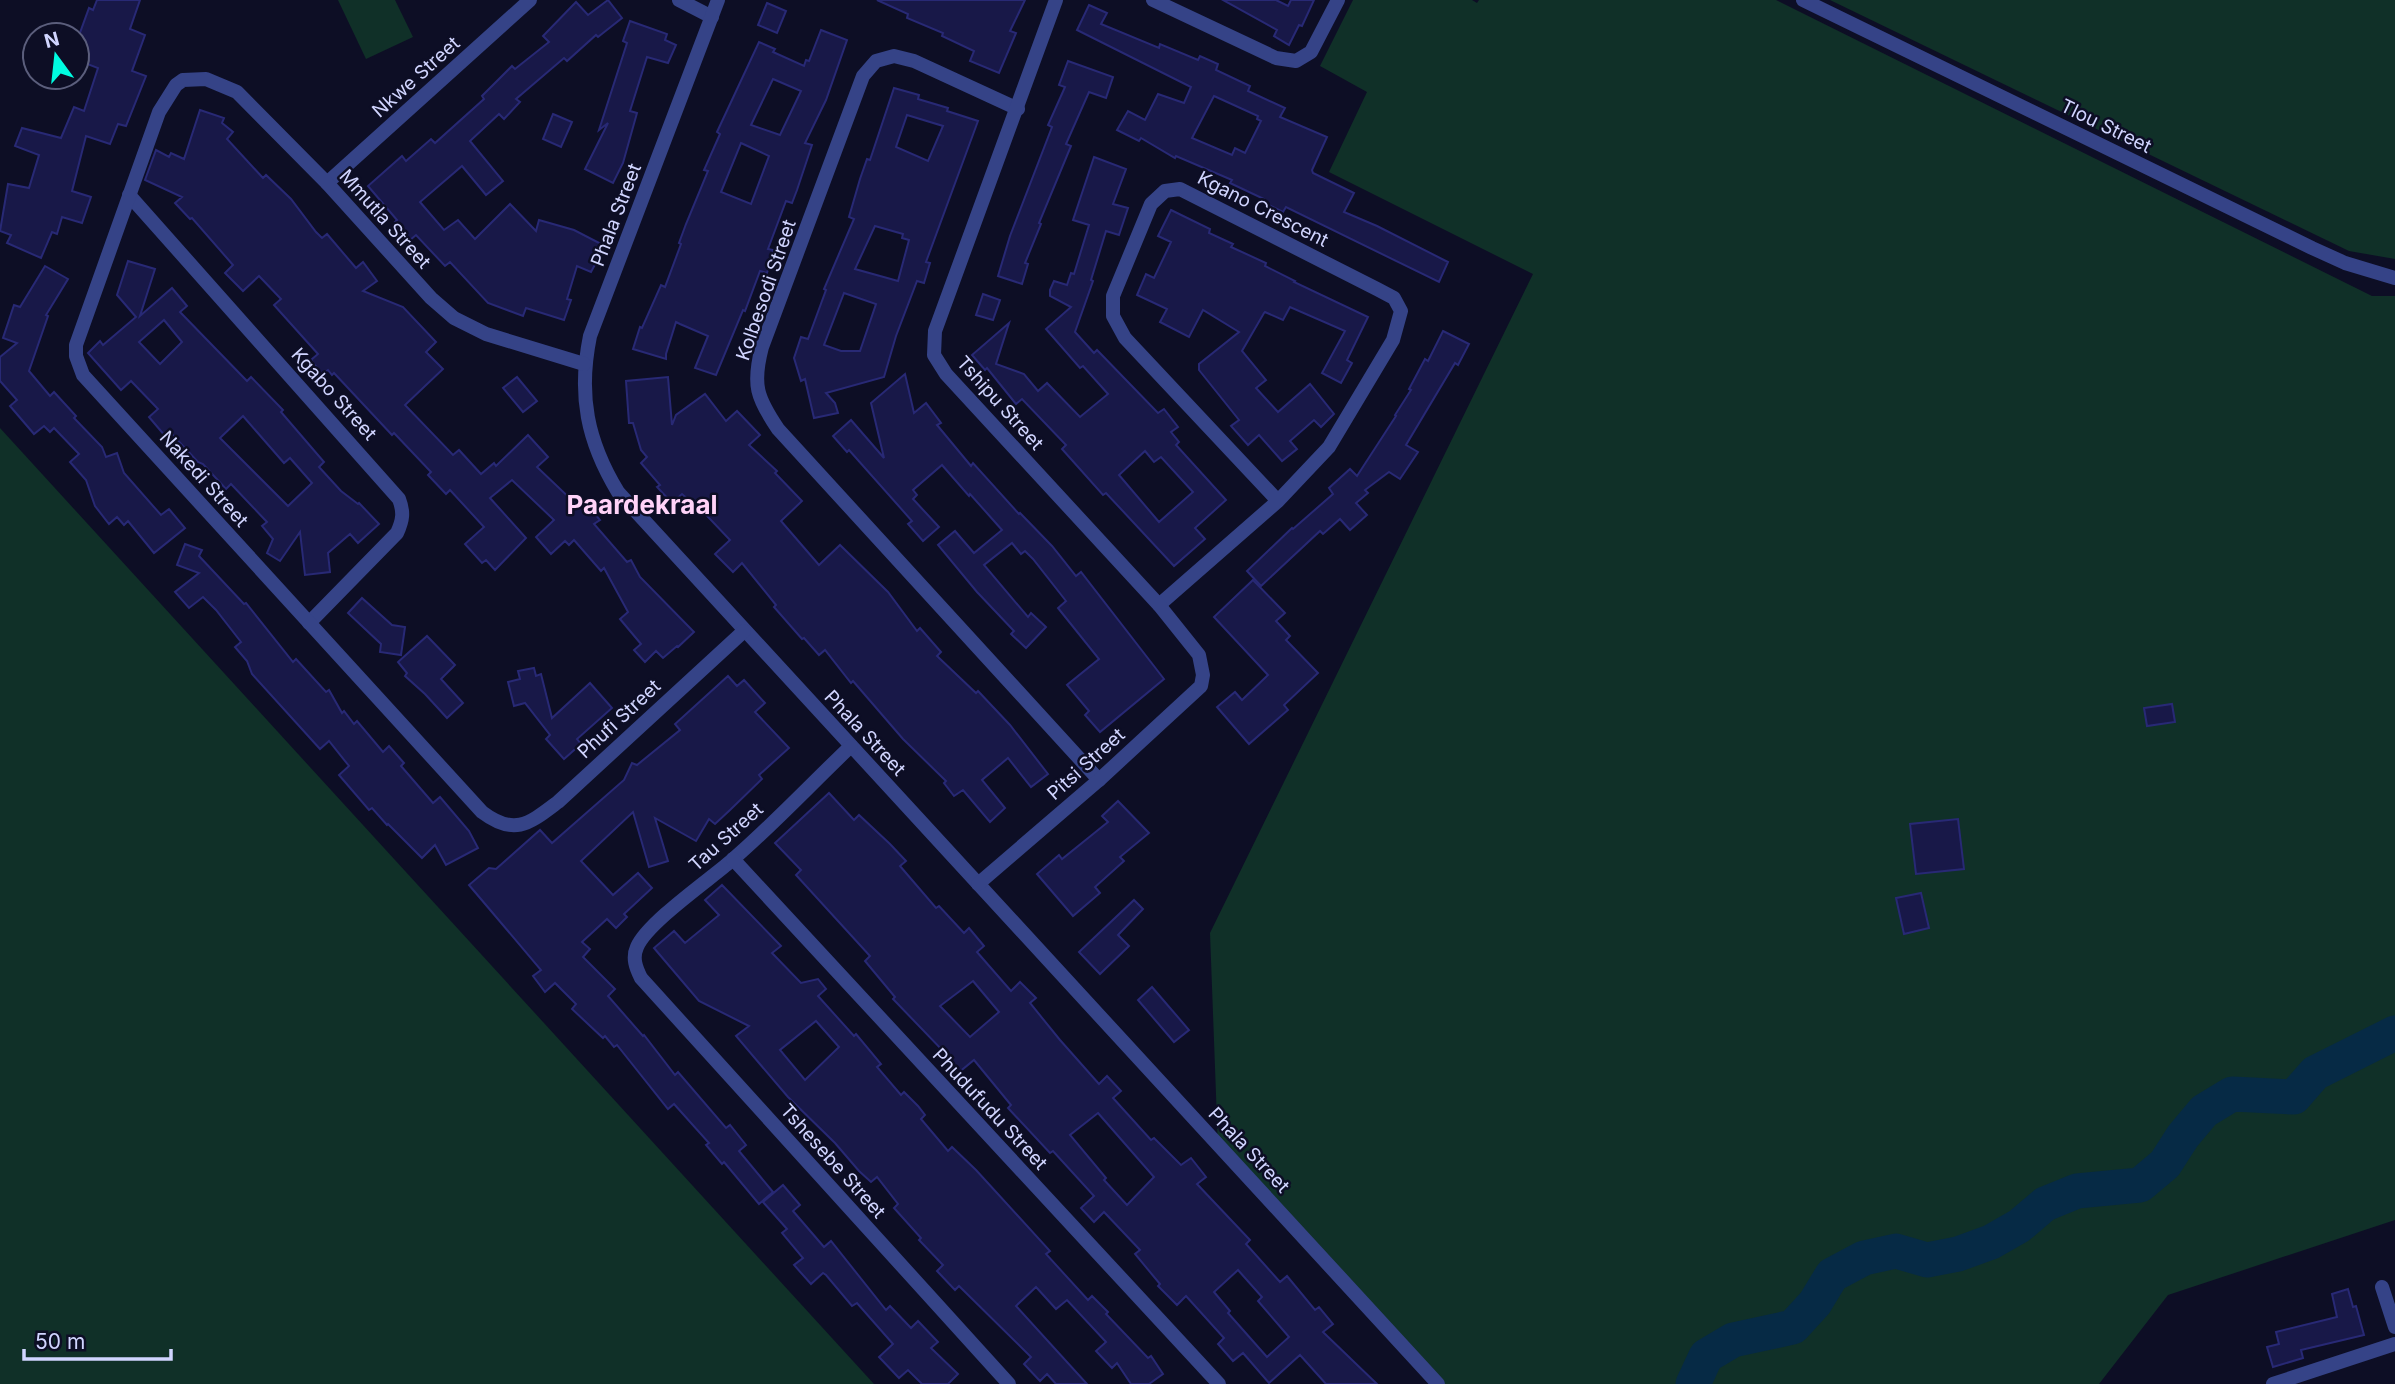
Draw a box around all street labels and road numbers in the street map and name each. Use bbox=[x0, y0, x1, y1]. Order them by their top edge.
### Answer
street label: Nkwe Street bbox=[367, 32, 465, 122]
street label: Tlou Street bbox=[2057, 94, 2155, 158]
street label: Phala Street bbox=[586, 160, 646, 270]
street label: Mmutla Street bbox=[334, 165, 436, 273]
street label: Kgano Crescent bbox=[1194, 166, 1332, 252]
street label: Kolbesodi Street bbox=[731, 217, 801, 363]
street label: Kgabo Street bbox=[287, 343, 381, 445]
street label: Tshipu Street bbox=[952, 351, 1048, 455]
street label: Nakedi Street bbox=[155, 426, 253, 532]
street label: Phufi Street bbox=[573, 675, 665, 763]
street label: Phala Street bbox=[820, 686, 910, 780]
street label: Pitsi Street bbox=[1043, 723, 1129, 805]
street label: Tau Street bbox=[684, 798, 768, 876]
street label: Phudufudu Street bbox=[928, 1044, 1052, 1174]
street label: Tshesebe Street bbox=[776, 1099, 890, 1223]
street label: Phala Street bbox=[1204, 1103, 1294, 1197]

